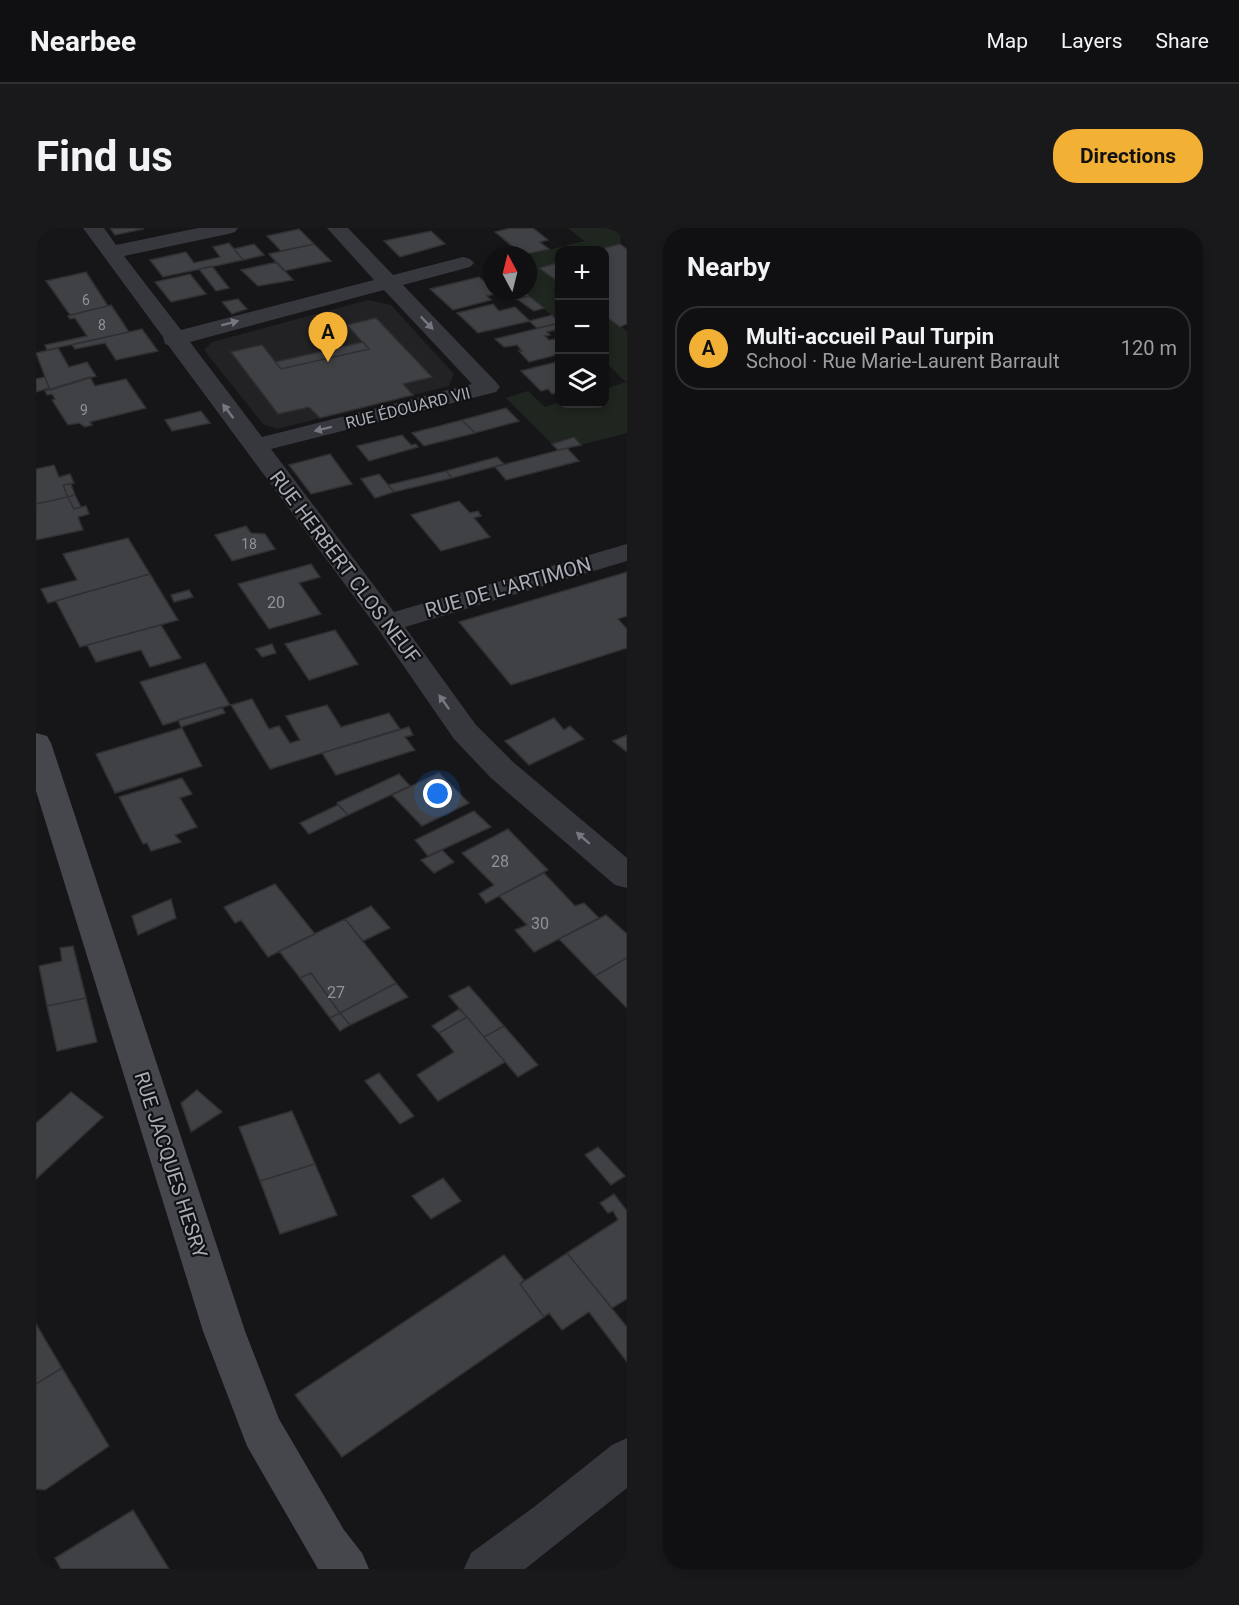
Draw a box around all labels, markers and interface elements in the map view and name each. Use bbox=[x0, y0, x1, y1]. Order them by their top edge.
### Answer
text: Nearbee bbox=[30, 25, 136, 58]
text: Map bbox=[986, 29, 1028, 53]
text: Layers bbox=[1061, 29, 1122, 53]
text: Share bbox=[1155, 29, 1209, 53]
button: Directions bbox=[1053, 129, 1203, 183]
text: Find us bbox=[36, 132, 173, 181]
north arrow bbox=[483, 246, 537, 300]
map controls bbox=[555, 246, 609, 408]
button: + bbox=[555, 246, 609, 300]
text: Nearby bbox=[687, 252, 770, 282]
house number: 6 bbox=[82, 292, 90, 308]
button: − bbox=[555, 300, 609, 354]
pin: A bbox=[308, 312, 348, 362]
one-way arrow bbox=[419, 316, 433, 330]
house number: 8 bbox=[98, 317, 106, 333]
one-way arrow bbox=[221, 318, 239, 328]
text: Multi-accueil Paul Turpin bbox=[746, 324, 994, 349]
text: A bbox=[702, 336, 715, 360]
text: 120 m bbox=[1121, 336, 1177, 360]
text: School · Rue Marie-Laurent Barrault bbox=[746, 349, 1059, 373]
button: layers bbox=[555, 354, 609, 408]
street label: RUE ÉDOUARD VII bbox=[344, 383, 472, 433]
house number: 9 bbox=[80, 402, 88, 418]
one-way arrow bbox=[222, 403, 234, 418]
one-way arrow bbox=[314, 425, 332, 434]
street label: RUE HERBERT CLOS NEUF bbox=[265, 466, 425, 668]
house number: 18 bbox=[241, 536, 257, 552]
street label: RUE DE L'ARTIMON bbox=[422, 552, 594, 622]
house number: 20 bbox=[267, 593, 285, 612]
one-way arrow bbox=[438, 695, 450, 711]
your location bbox=[423, 779, 452, 808]
one-way arrow bbox=[575, 832, 591, 845]
house number: 28 bbox=[491, 852, 509, 871]
house number: 30 bbox=[531, 914, 549, 933]
house number: 27 bbox=[327, 983, 345, 1002]
street label: RUE JACQUES HESRY bbox=[130, 1069, 212, 1261]

